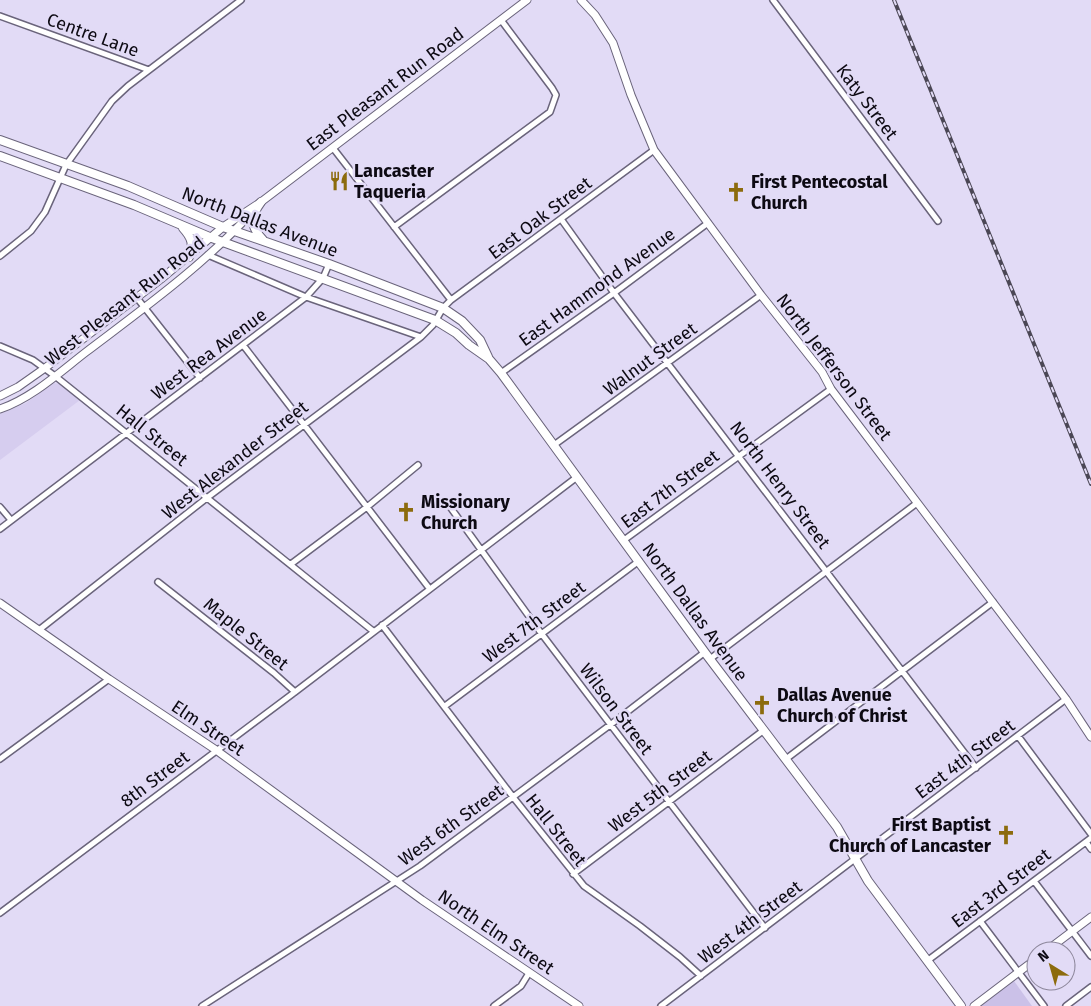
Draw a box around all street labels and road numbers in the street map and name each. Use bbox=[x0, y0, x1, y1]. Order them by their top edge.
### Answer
street label: Centre Lane bbox=[44, 8, 142, 62]
street label: East Pleasant Run Road bbox=[302, 23, 468, 155]
street label: Katy Street bbox=[831, 60, 903, 145]
street label: East Oak Street bbox=[484, 172, 596, 264]
street label: North Dallas Avenue bbox=[179, 182, 341, 262]
street label: East Hammond Avenue bbox=[515, 223, 679, 351]
street label: West Pleasant Run Road bbox=[41, 232, 209, 370]
street label: North Jefferson Street bbox=[772, 289, 897, 445]
street label: West Rea Avenue bbox=[147, 303, 271, 405]
street label: Walnut Street bbox=[599, 317, 702, 400]
street label: West Alexander Street bbox=[158, 396, 313, 524]
street label: Hall Street bbox=[112, 399, 193, 471]
street label: North Henry Street bbox=[725, 417, 835, 553]
street label: East 7th Street bbox=[617, 445, 724, 533]
street label: North Dallas Avenue bbox=[637, 539, 753, 685]
street label: West 7th Street bbox=[478, 576, 590, 668]
street label: Maple Street bbox=[199, 593, 293, 675]
street label: Wilson Street bbox=[575, 659, 658, 759]
street label: Elm Street bbox=[167, 695, 249, 761]
street label: East 4th Street bbox=[911, 714, 1020, 804]
street label: West 5th Street bbox=[604, 745, 716, 837]
street label: 8th Street bbox=[116, 746, 194, 812]
street label: West 6th Street bbox=[394, 779, 508, 870]
street label: Hall Street bbox=[521, 789, 591, 871]
street label: East 3rd Street bbox=[947, 843, 1055, 932]
street label: West 4th Street bbox=[694, 875, 807, 968]
street label: North Elm Street bbox=[434, 885, 559, 979]

